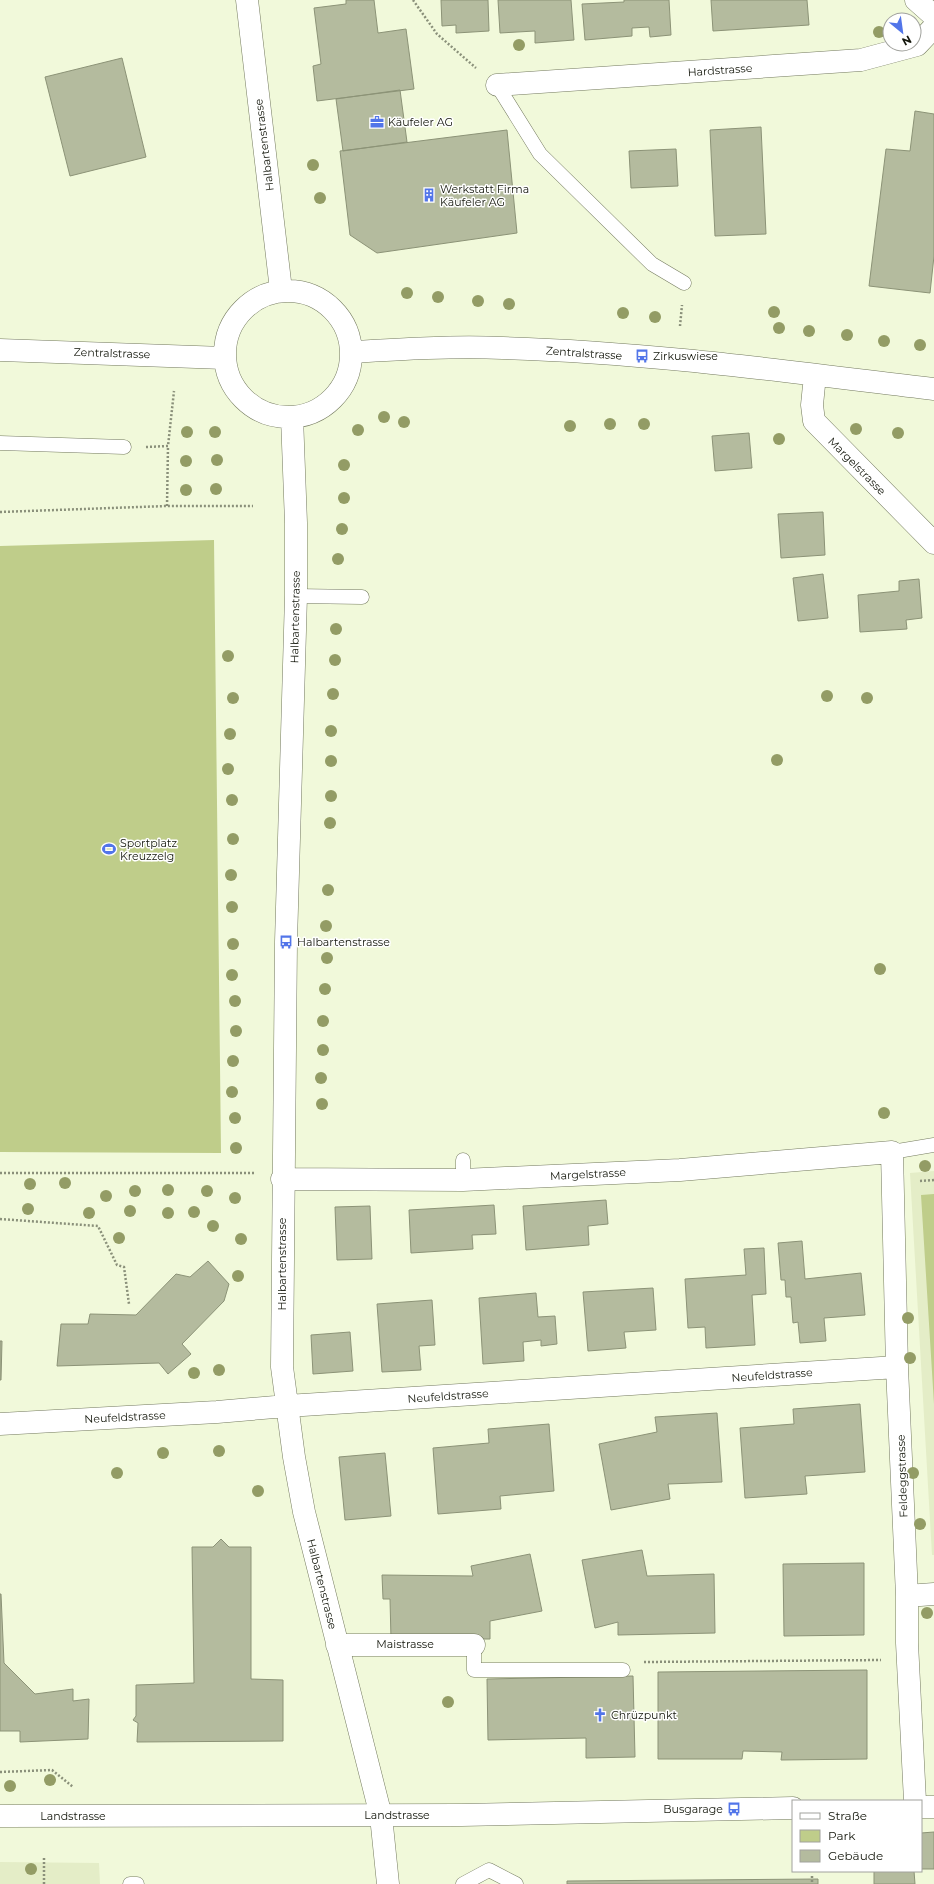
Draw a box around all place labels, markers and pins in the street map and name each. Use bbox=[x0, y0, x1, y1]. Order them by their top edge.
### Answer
office icon: Käufeler AG bbox=[369, 114, 385, 130]
place label: Käufeler AG bbox=[388, 115, 453, 129]
place label: Werkstatt Firma Käufeler AG bbox=[440, 182, 529, 209]
building icon: Werkstatt Firma Käufeler AG bbox=[421, 187, 437, 203]
bus stop icon: Zirkuswiese bbox=[634, 348, 650, 364]
place label: Zirkuswiese bbox=[653, 349, 718, 363]
place label: Sportplatz Kreuzzelg bbox=[120, 836, 178, 863]
sports icon: Sportplatz Kreuzzelg bbox=[101, 841, 117, 857]
bus stop icon: Halbartenstrasse bbox=[278, 934, 294, 950]
place label: Halbartenstrasse bbox=[297, 935, 390, 949]
church icon: Chrüzpunkt bbox=[592, 1707, 608, 1723]
place label: Chrüzpunkt bbox=[611, 1708, 678, 1722]
bus stop icon: Busgarage bbox=[726, 1801, 742, 1817]
place label: Busgarage bbox=[663, 1802, 723, 1816]

